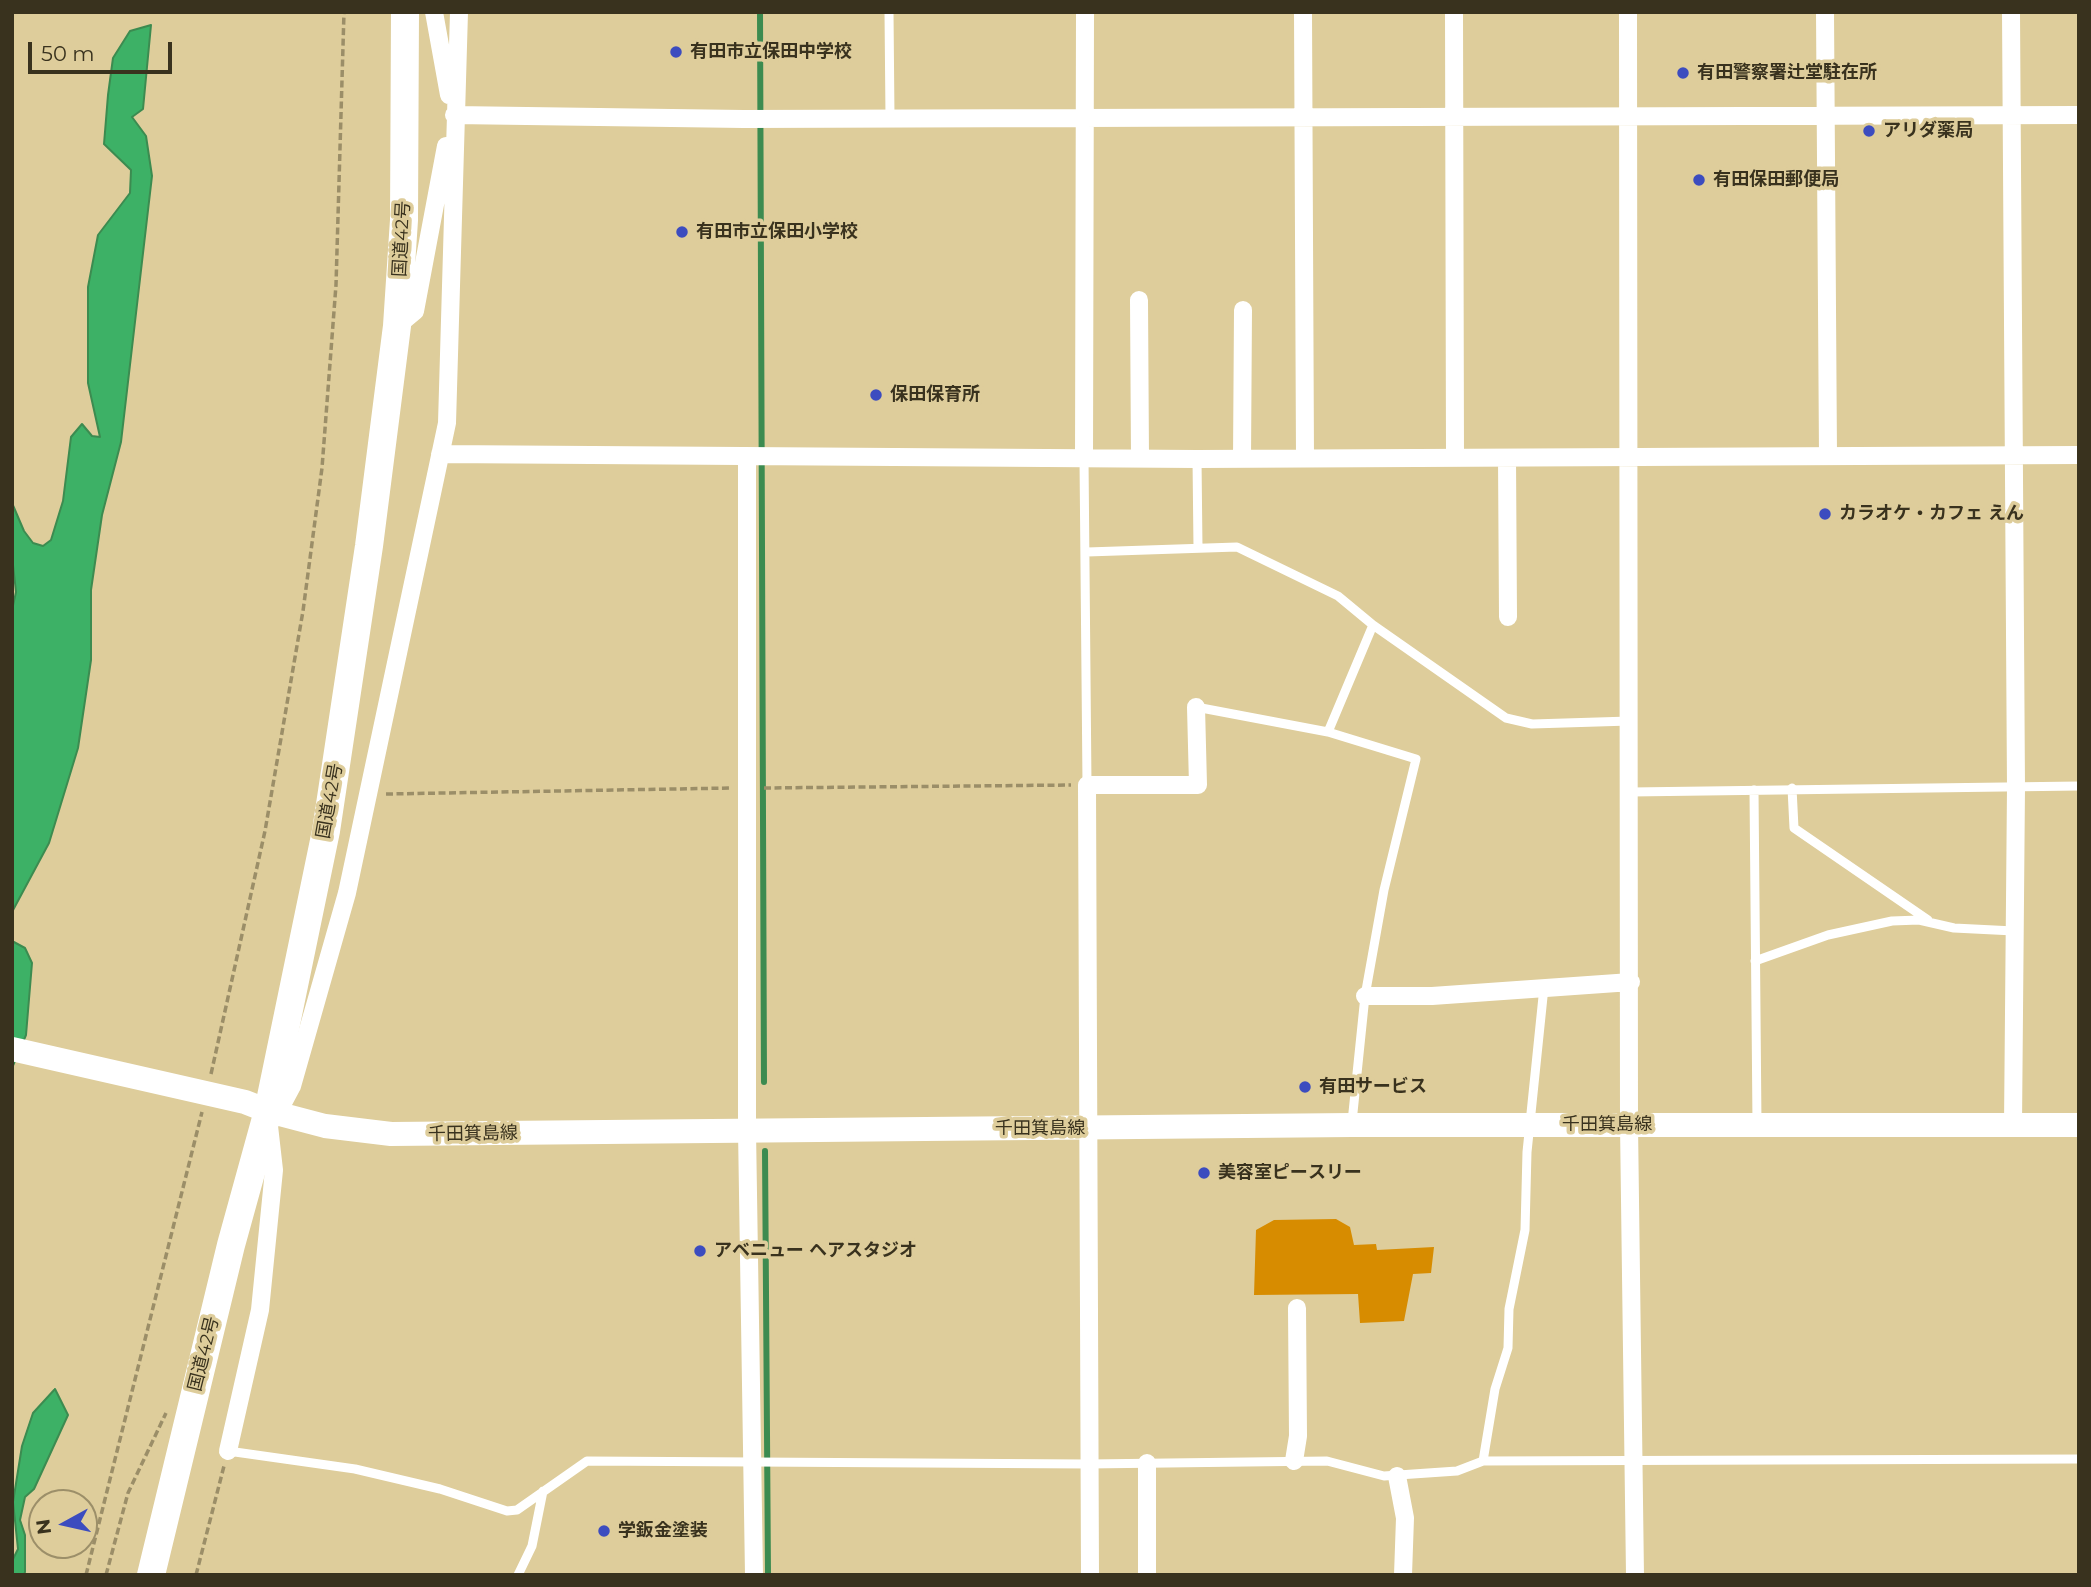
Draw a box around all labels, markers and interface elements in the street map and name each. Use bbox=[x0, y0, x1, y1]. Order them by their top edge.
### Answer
scale bar bbox=[32, 28, 175, 72]
text: 50 m bbox=[41, 41, 95, 66]
place label: 有田市立保田中学校 bbox=[690, 41, 852, 63]
marker: 有田市立保田中学校 bbox=[668, 44, 684, 60]
place label: 有田警察署辻堂駐在所 bbox=[1697, 62, 1877, 84]
marker: 有田警察署辻堂駐在所 bbox=[1675, 65, 1691, 81]
place label: アリダ薬局 bbox=[1883, 120, 1973, 142]
marker: アリダ薬局 bbox=[1861, 123, 1877, 139]
place label: 有田保田郵便局 bbox=[1713, 169, 1839, 191]
marker: 有田保田郵便局 bbox=[1691, 172, 1707, 188]
street label: 国道42号 bbox=[389, 200, 415, 278]
place label: 有田市立保田小学校 bbox=[696, 221, 858, 243]
marker: 有田市立保田小学校 bbox=[674, 224, 690, 240]
place label: 保田保育所 bbox=[890, 384, 980, 406]
marker: 保田保育所 bbox=[868, 387, 884, 403]
place label: カラオケ・カフェ えん bbox=[1839, 503, 2024, 525]
marker: カラオケ・カフェ えん bbox=[1817, 506, 1833, 522]
street label: 国道42号 bbox=[313, 762, 347, 840]
place label: 有田サービス bbox=[1319, 1076, 1427, 1098]
marker: 有田サービス bbox=[1297, 1079, 1313, 1095]
street label: 千田箕島線 bbox=[1562, 1114, 1652, 1136]
street label: 千田箕島線 bbox=[995, 1118, 1085, 1140]
street label: 千田箕島線 bbox=[428, 1122, 518, 1146]
place label: 美容室ピースリー bbox=[1218, 1162, 1362, 1184]
marker: 美容室ピースリー bbox=[1196, 1165, 1212, 1181]
place label: アベニュー ヘアスタジオ bbox=[714, 1240, 917, 1262]
marker: アベニュー ヘアスタジオ bbox=[692, 1243, 708, 1259]
street label: 国道42号 bbox=[184, 1314, 224, 1394]
north arrow bbox=[28, 1489, 98, 1559]
text: N bbox=[31, 1518, 56, 1536]
place label: 学鈑金塗装 bbox=[618, 1520, 708, 1542]
marker: 学鈑金塗装 bbox=[596, 1523, 612, 1539]

